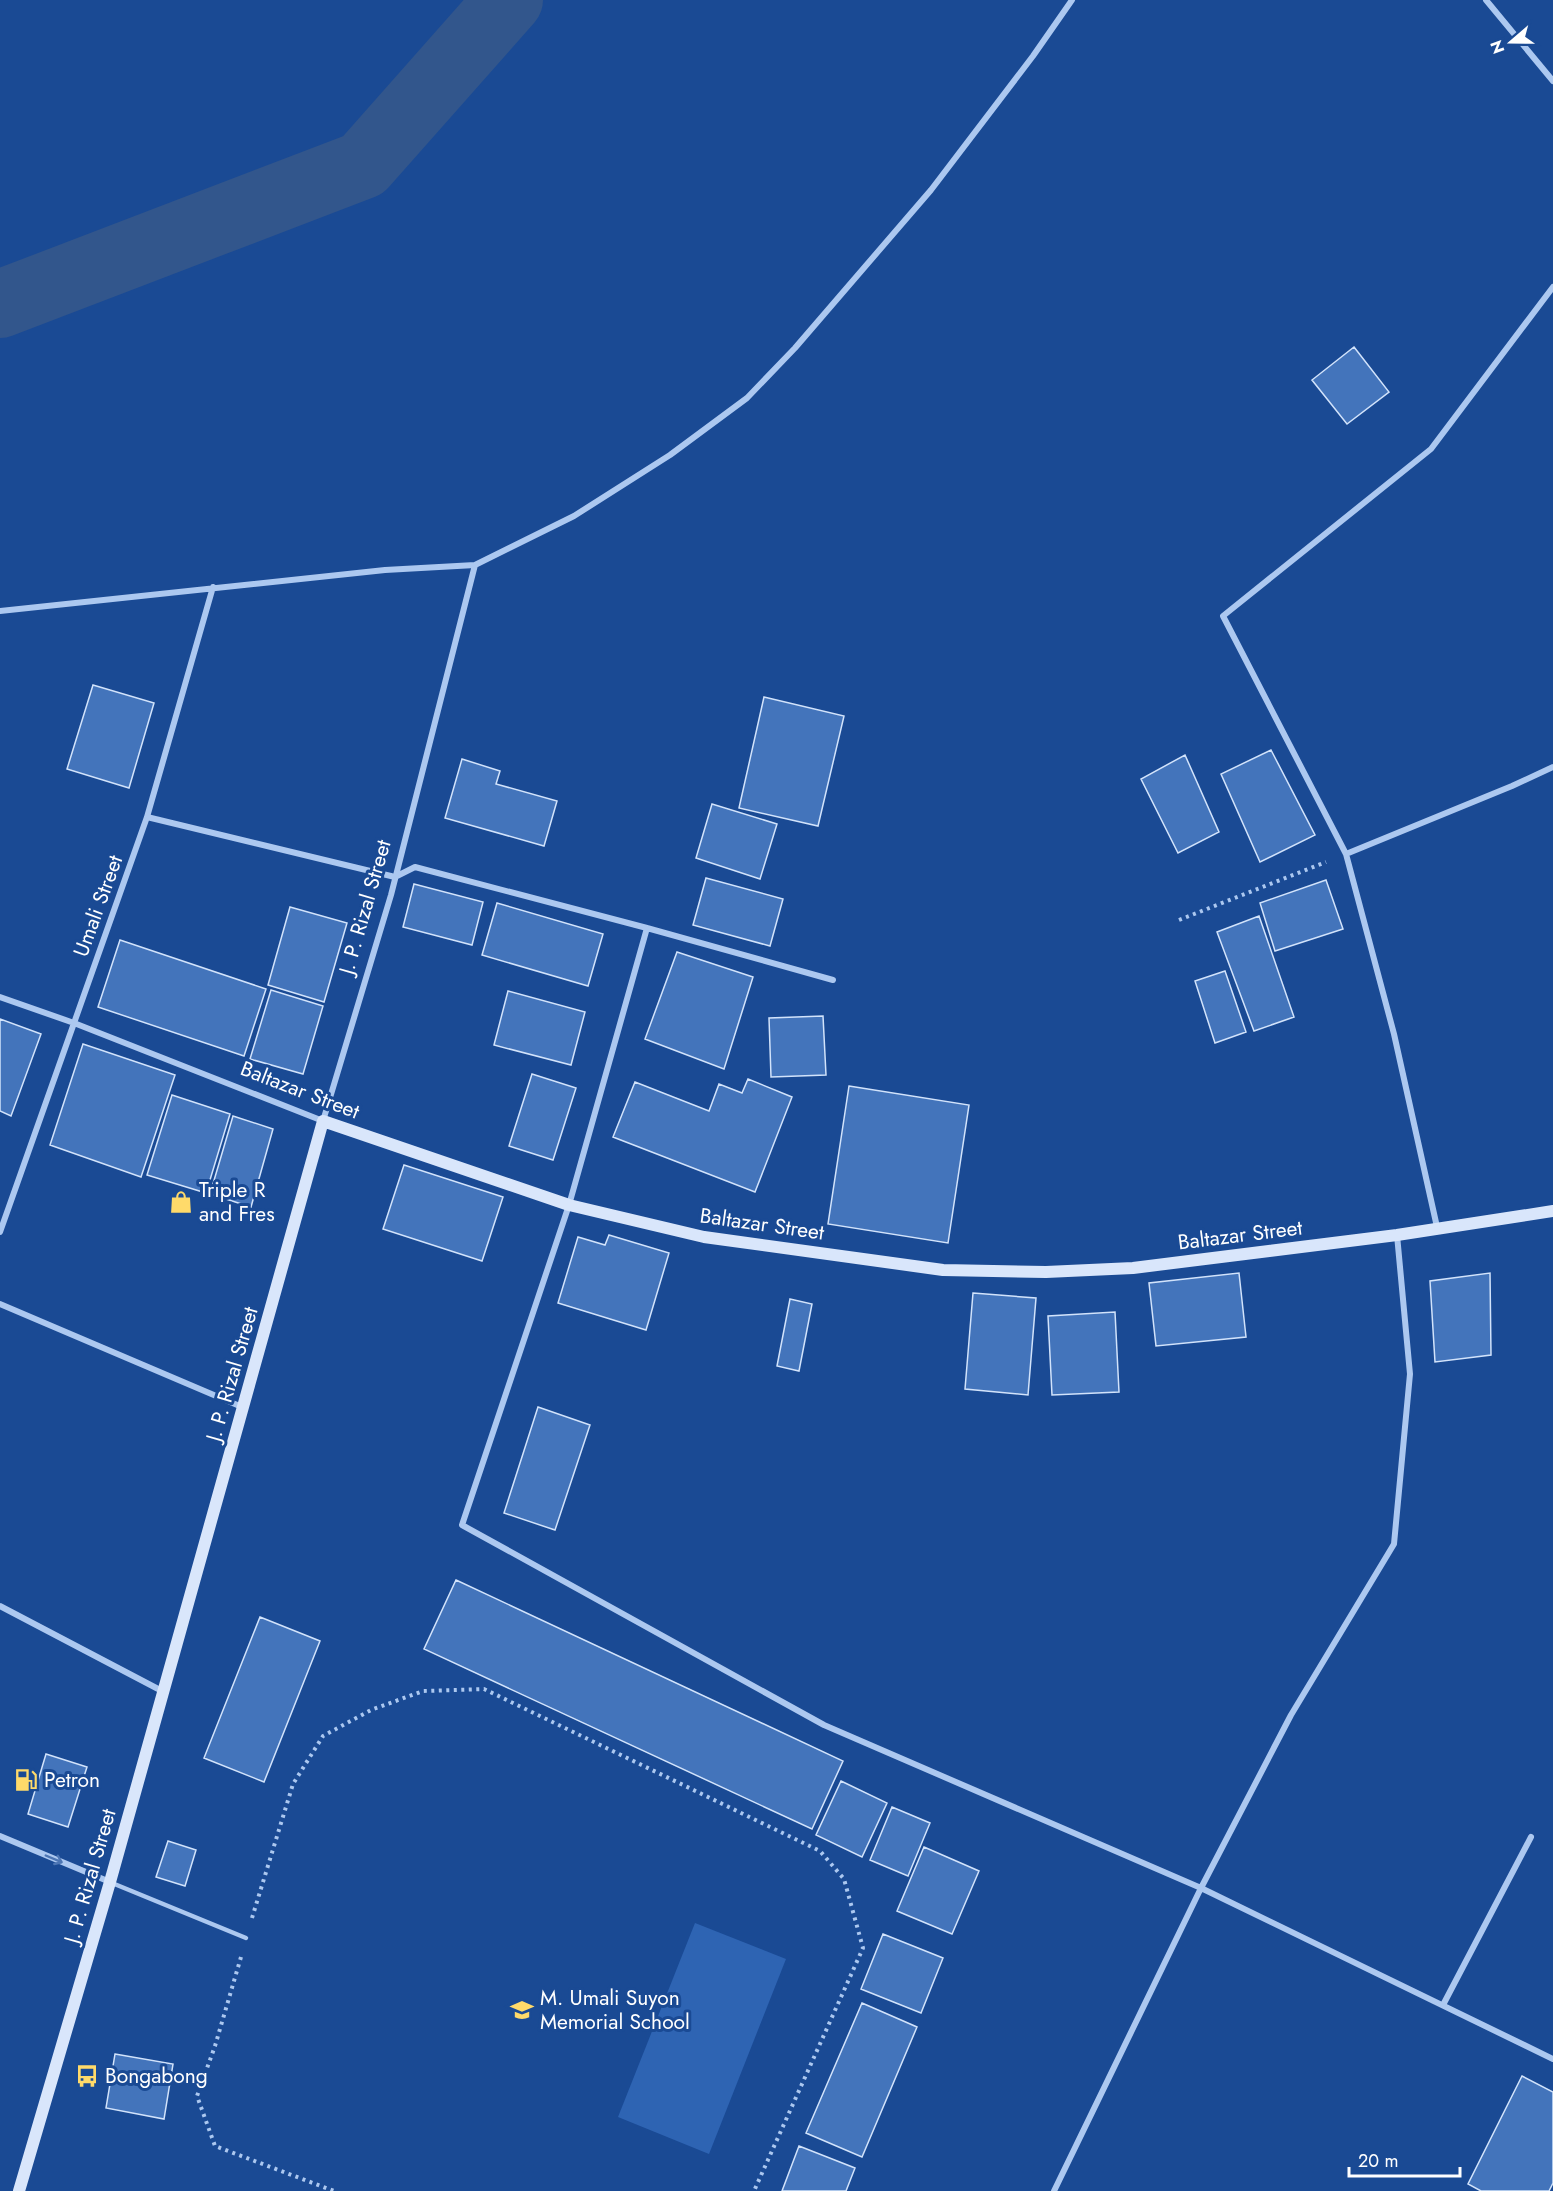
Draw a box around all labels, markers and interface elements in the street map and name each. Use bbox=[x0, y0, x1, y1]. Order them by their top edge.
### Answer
north arrow bbox=[1481, 12, 1541, 72]
text: N bbox=[1484, 37, 1510, 57]
street label: J. P. Rizal Street bbox=[331, 836, 399, 981]
street label: Umali Street bbox=[66, 851, 130, 961]
street label: Baltazar Street bbox=[236, 1054, 364, 1126]
place label: Triple R and Fres bbox=[199, 1175, 275, 1229]
shop icon: Triple R and Fres bbox=[168, 1189, 194, 1215]
street label: Baltazar Street bbox=[698, 1200, 826, 1248]
street label: Baltazar Street bbox=[1176, 1212, 1304, 1258]
street label: J. P. Rizal Street bbox=[198, 1303, 266, 1448]
place label: Petron bbox=[44, 1765, 100, 1795]
fuel station icon: Petron bbox=[13, 1767, 39, 1793]
street label: J. P. Rizal Street bbox=[56, 1805, 124, 1950]
one-way arrow bbox=[44, 1854, 63, 1865]
place label: M. Umali Suyon Memorial School bbox=[540, 1983, 690, 2037]
school or university icon: M. Umali Suyon Memorial School bbox=[509, 1997, 535, 2023]
place label: Bongabong bbox=[105, 2061, 208, 2091]
bus stop icon: Bongabong bbox=[74, 2063, 100, 2089]
scale bar bbox=[1349, 2140, 1460, 2178]
text: 20 m bbox=[1358, 2148, 1398, 2174]

